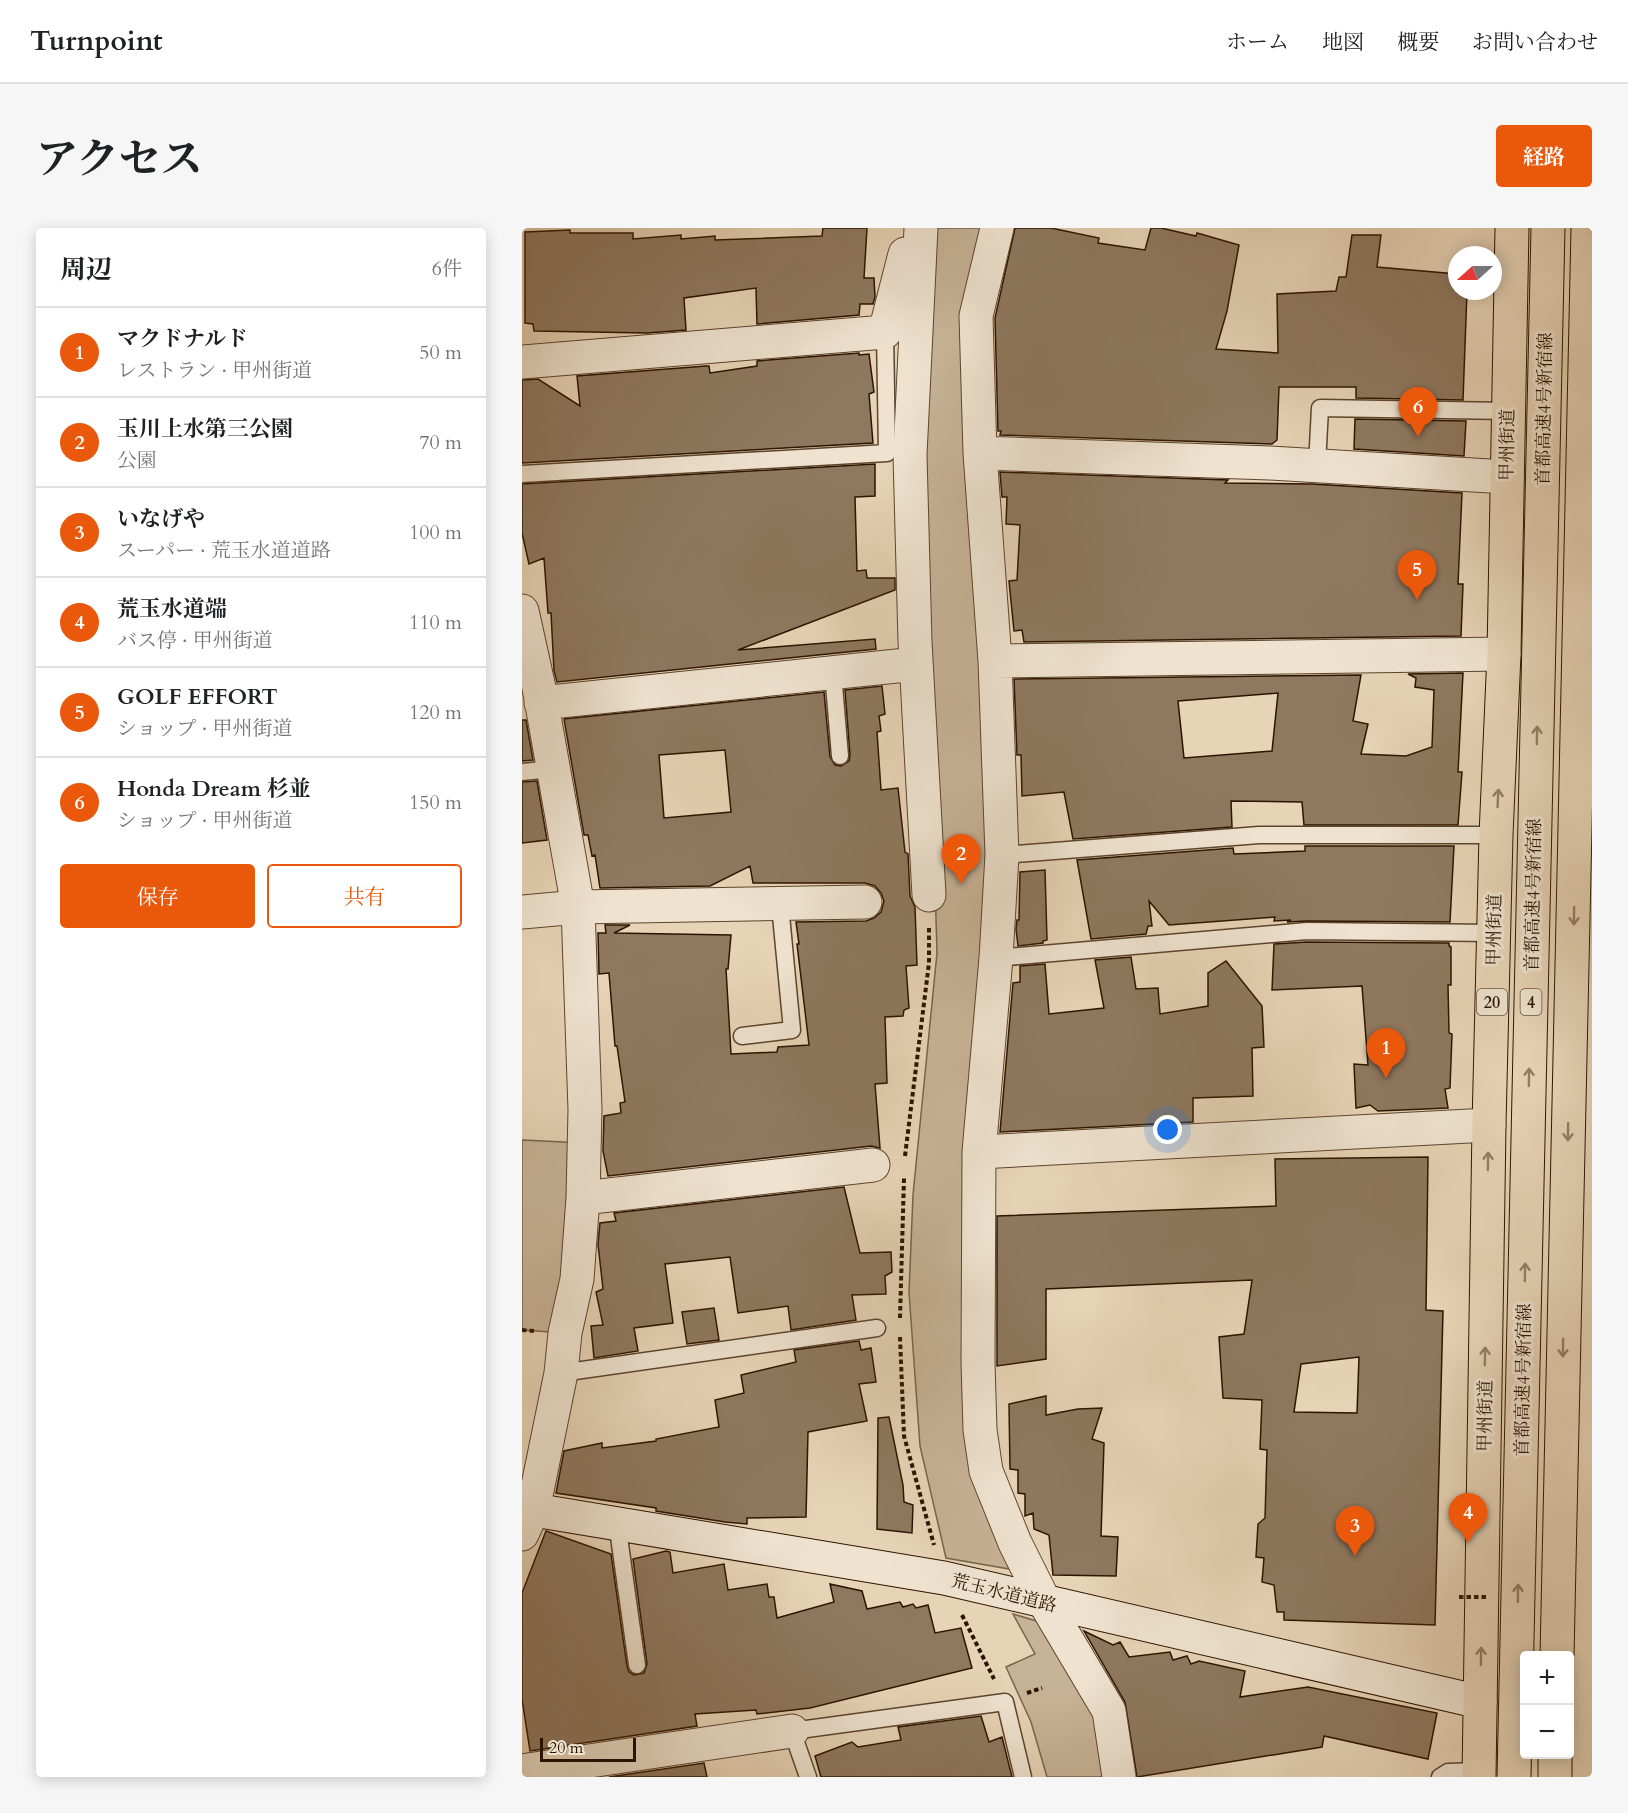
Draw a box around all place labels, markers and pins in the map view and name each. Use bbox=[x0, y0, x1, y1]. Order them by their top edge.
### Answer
pin: 6 bbox=[1398, 388, 1438, 437]
pin: 5 bbox=[1398, 550, 1436, 600]
pin: 2 bbox=[942, 834, 980, 884]
pin: 1 bbox=[1366, 1028, 1406, 1078]
pin: 4 bbox=[1448, 1494, 1488, 1543]
pin: 3 bbox=[1336, 1506, 1374, 1556]

